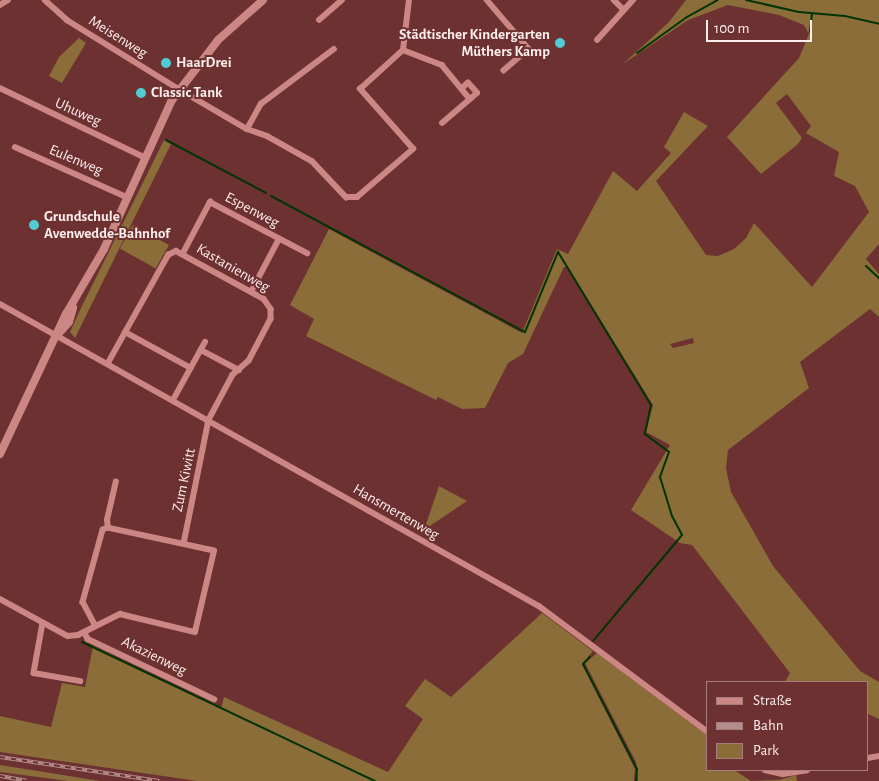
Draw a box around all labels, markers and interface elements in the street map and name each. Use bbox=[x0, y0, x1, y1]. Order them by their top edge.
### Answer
scale bar bbox=[709, 10, 815, 42]
street label: Meisenweg bbox=[85, 12, 151, 62]
text: 100 m bbox=[714, 21, 749, 36]
place label: Städtischer Kindergarten Müthers Kamp bbox=[399, 25, 550, 60]
marker: Städtischer Kindergarten Müthers Kamp bbox=[554, 37, 566, 49]
place label: HaarDrei bbox=[176, 54, 232, 72]
marker: HaarDrei bbox=[160, 57, 172, 69]
place label: Classic Tank bbox=[151, 84, 223, 102]
marker: Classic Tank bbox=[135, 87, 147, 99]
street label: Uhuweg bbox=[52, 94, 104, 130]
street label: Eulenweg bbox=[46, 141, 106, 179]
street label: Espenweg bbox=[222, 188, 282, 232]
place label: Grundschule Avenwedde-Bahnhof bbox=[44, 207, 170, 242]
marker: Grundschule Avenwedde-Bahnhof bbox=[28, 219, 40, 231]
street label: Kastanienweg bbox=[193, 240, 273, 296]
street label: Zum Kiwitt bbox=[168, 446, 200, 514]
street label: Hansmertenweg bbox=[350, 480, 442, 544]
street label: Akazienweg bbox=[118, 633, 190, 679]
legend bbox=[706, 681, 869, 771]
text: Straße bbox=[753, 693, 792, 708]
text: Bahn bbox=[753, 718, 783, 733]
text: Park bbox=[753, 743, 779, 758]

